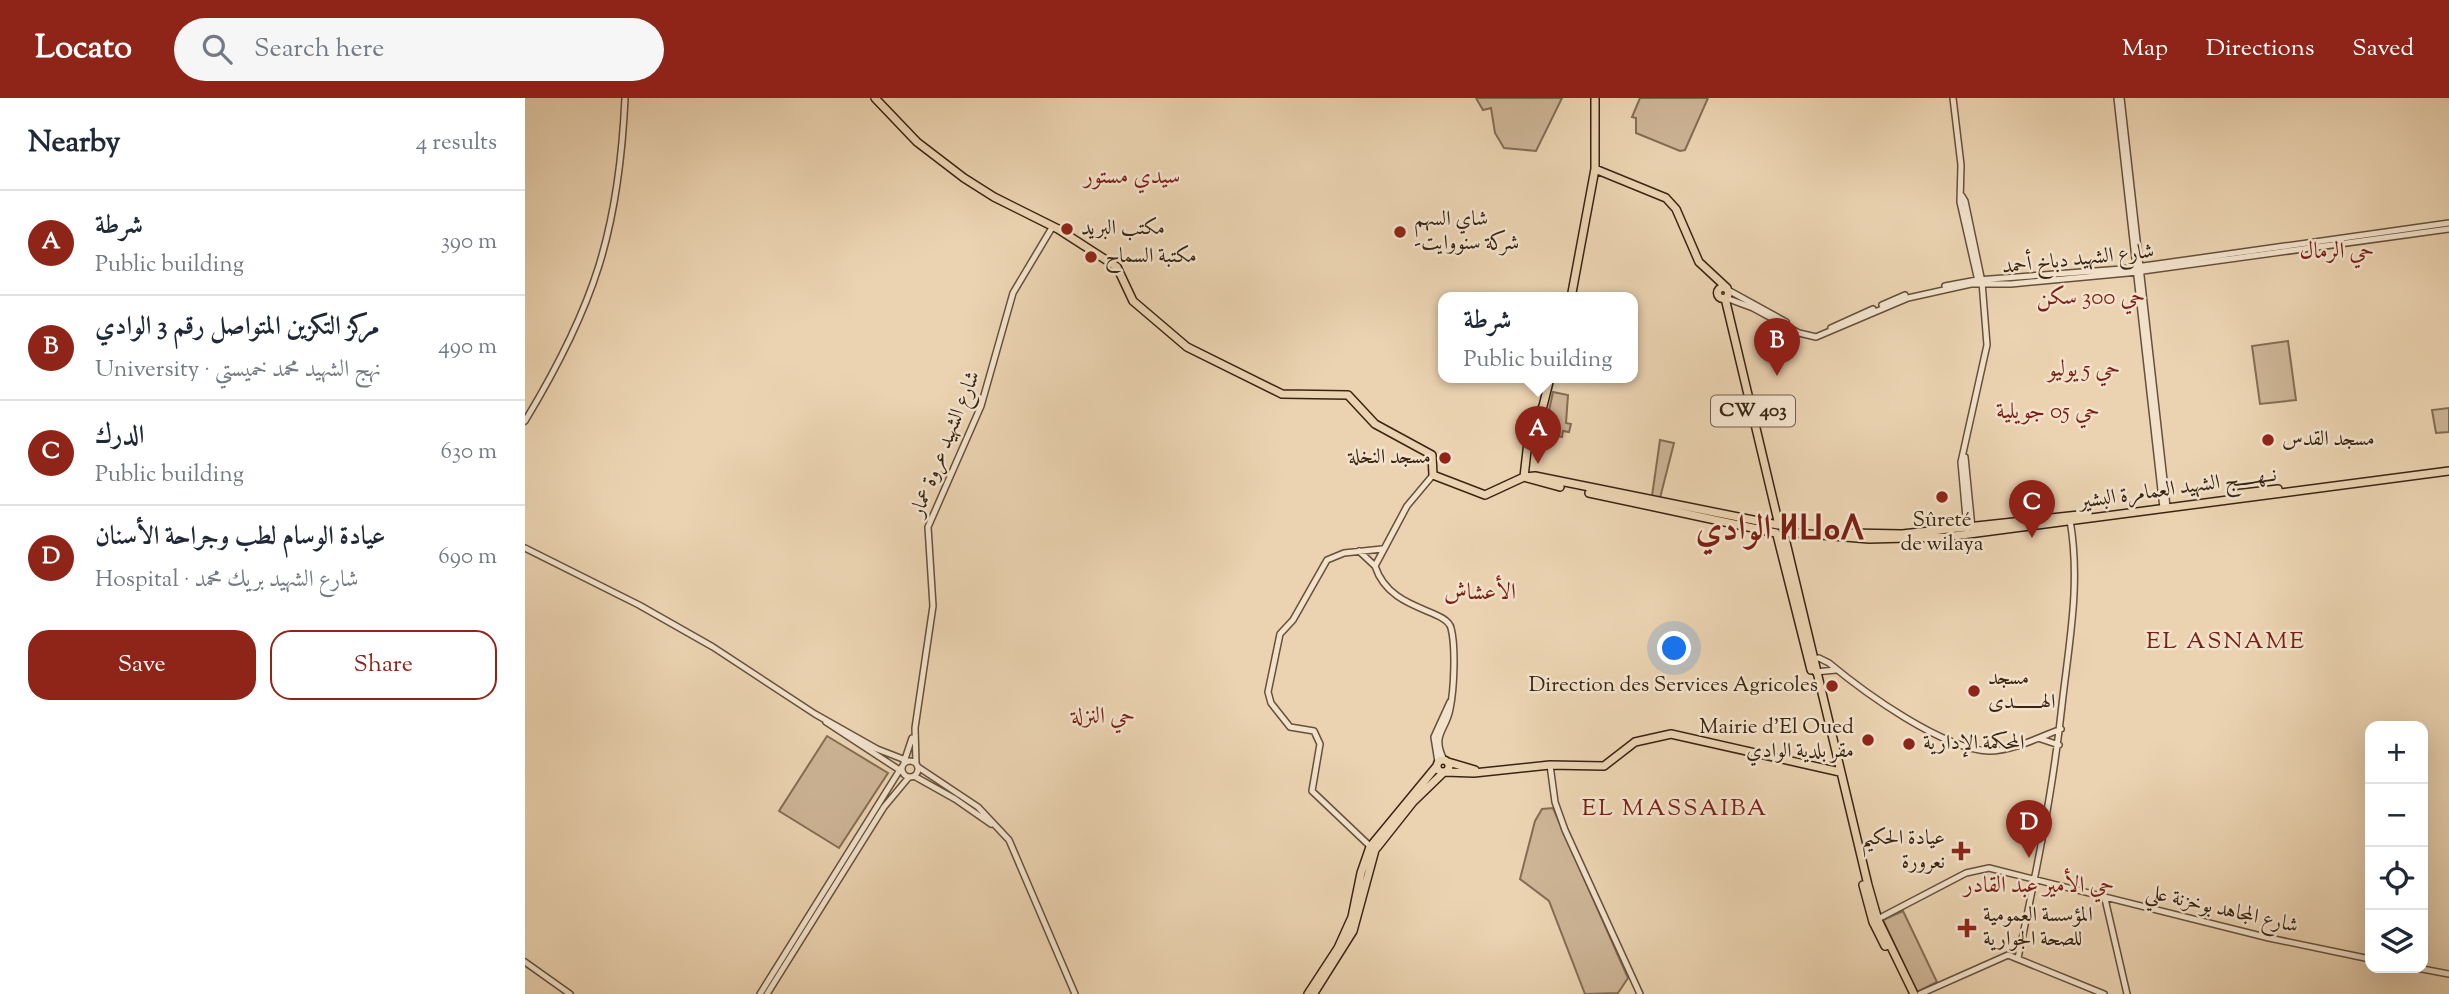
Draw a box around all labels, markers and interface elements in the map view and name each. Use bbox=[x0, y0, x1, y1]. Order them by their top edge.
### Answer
search box bbox=[174, 18, 664, 81]
text: Locato bbox=[35, 25, 132, 73]
icon: search bbox=[198, 30, 236, 68]
text: Search here bbox=[254, 31, 384, 68]
text: Map bbox=[2122, 32, 2168, 66]
text: Directions bbox=[2206, 32, 2314, 66]
text: Saved bbox=[2352, 32, 2414, 66]
text: Nearby bbox=[28, 122, 120, 165]
text: 4 results bbox=[416, 127, 497, 160]
district label: سيدي مستور bbox=[1082, 161, 1180, 194]
place label: شاي السهم -شركة سنووايت bbox=[1414, 205, 1519, 259]
text: شرطة bbox=[95, 208, 143, 245]
place label: مكتب البريد bbox=[1081, 214, 1165, 244]
marker: مكتب البريد bbox=[1059, 221, 1075, 237]
marker: شاي السهم -شركة سنووايت bbox=[1392, 224, 1408, 240]
text: A bbox=[42, 226, 60, 259]
text: 390 m bbox=[441, 226, 497, 259]
street label: شارع الشهيد دباخ أحمد bbox=[2000, 235, 2156, 285]
district label: حي الرمال bbox=[2300, 236, 2374, 269]
place label: مكتبة السماح bbox=[1105, 242, 1197, 274]
text: Public building bbox=[95, 249, 244, 282]
marker: مكتبة السماح bbox=[1083, 249, 1099, 265]
district label: حي 300 سكن bbox=[2036, 282, 2146, 315]
popup bbox=[1438, 292, 1638, 383]
text: شرطة bbox=[1464, 303, 1511, 340]
text: مركز التكزين المتواصل رقم 3 الوادي bbox=[95, 309, 379, 346]
pin: B bbox=[1754, 318, 1800, 376]
text: B bbox=[44, 331, 58, 364]
text: 490 m bbox=[438, 331, 497, 364]
text: Public building bbox=[1464, 344, 1612, 377]
text: University · نهج الشهيد محمد خميستي bbox=[95, 354, 381, 387]
district label: حي 5 يوليو bbox=[2046, 354, 2120, 387]
street label: شارع الشهيد عروة عمار bbox=[902, 367, 990, 524]
road number: CW 403 bbox=[1711, 396, 1795, 426]
district label: حي 05 جويلية bbox=[1996, 396, 2100, 429]
pin: A bbox=[1515, 406, 1561, 464]
text: الدرك bbox=[95, 418, 144, 455]
place label: مسجد القدس bbox=[2282, 425, 2375, 455]
marker: مسجد القدس bbox=[2260, 432, 2276, 448]
text: C bbox=[42, 436, 60, 469]
text: 630 m bbox=[440, 436, 497, 469]
place label: مسجد النخلة bbox=[1347, 443, 1431, 473]
marker: مسجد النخلة bbox=[1437, 450, 1453, 466]
text: Public building bbox=[95, 459, 244, 492]
street label: نــهـــــج الشهيد العمامرة البشير bbox=[2075, 460, 2279, 520]
pin: C bbox=[2009, 480, 2055, 538]
marker: Sûreté de wilaya bbox=[1934, 489, 1950, 505]
district label: الوادي ⵍⵡⴰⴷ bbox=[1696, 505, 1864, 556]
place label: Sûreté de wilaya bbox=[1901, 506, 1984, 560]
text: عيادة الوسام لطب وجراحة الأسنان bbox=[95, 519, 385, 556]
text: D bbox=[42, 541, 60, 574]
text: 690 m bbox=[438, 541, 497, 574]
text: Hospital · شارع الشهيد بريك محمد bbox=[95, 564, 359, 597]
district label: الأعشاش bbox=[1444, 575, 1516, 610]
district label: EL ASNAME bbox=[2146, 625, 2306, 659]
button: Save bbox=[28, 630, 256, 700]
button: Share bbox=[270, 630, 497, 700]
your location bbox=[1657, 631, 1691, 665]
place label: مسجد الهـــــــدى bbox=[1988, 664, 2056, 718]
place label: Direction des Services Agricoles bbox=[1529, 671, 1818, 701]
marker: Direction des Services Agricoles bbox=[1824, 678, 1840, 694]
marker: مسجد الهـــــــدى bbox=[1966, 683, 1982, 699]
district label: حي النزلة bbox=[1070, 701, 1135, 734]
place label: Mairie d'El Oued مقر بلدية الوادي bbox=[1699, 713, 1854, 767]
map controls bbox=[2365, 721, 2428, 973]
button: + bbox=[2365, 721, 2428, 784]
place label: المحكمة الإدارية bbox=[1923, 729, 2025, 759]
marker: Mairie d'El Oued مقر بلدية الوادي bbox=[1860, 732, 1876, 748]
marker: المحكمة الإدارية bbox=[1901, 736, 1917, 752]
button: − bbox=[2365, 784, 2428, 847]
district label: EL MASSAIBA bbox=[1582, 792, 1768, 826]
pin: D bbox=[2006, 800, 2052, 858]
place label: عيادة الحكيم نعرورة bbox=[1861, 824, 1945, 878]
marker: عيادة الحكيم نعرورة bbox=[1951, 841, 1971, 861]
button: locate bbox=[2365, 847, 2428, 910]
district label: حي الأمير عبد القادر bbox=[1961, 868, 2115, 903]
street label: شارع المجاهد بوخزنة علي bbox=[2142, 878, 2301, 945]
place label: المؤسسة العمومية للصحة الجوارية bbox=[1983, 901, 2093, 955]
button: layers bbox=[2365, 910, 2428, 973]
marker: المؤسسة العمومية للصحة الجوارية bbox=[1957, 918, 1977, 938]

